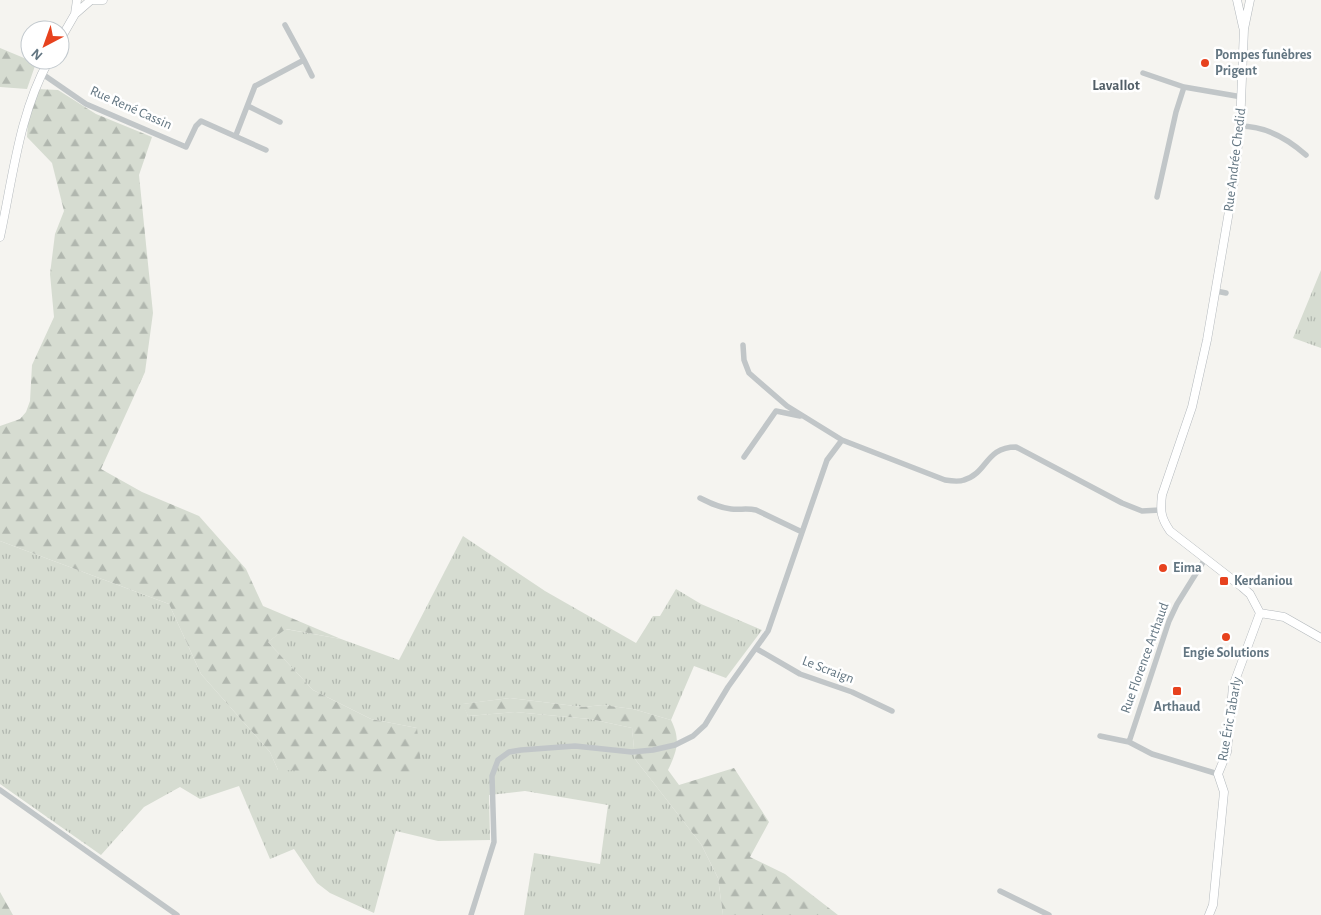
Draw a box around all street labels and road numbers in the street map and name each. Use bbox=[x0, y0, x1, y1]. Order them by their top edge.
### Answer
street label: Rue René Cassin bbox=[88, 84, 174, 132]
street label: Rue Andrée Chedid bbox=[1222, 107, 1248, 213]
street label: Rue Florence Arthaud bbox=[1118, 601, 1172, 715]
street label: Le Scraign bbox=[800, 654, 856, 686]
street label: Rue Éric Tabarly bbox=[1213, 675, 1244, 762]

